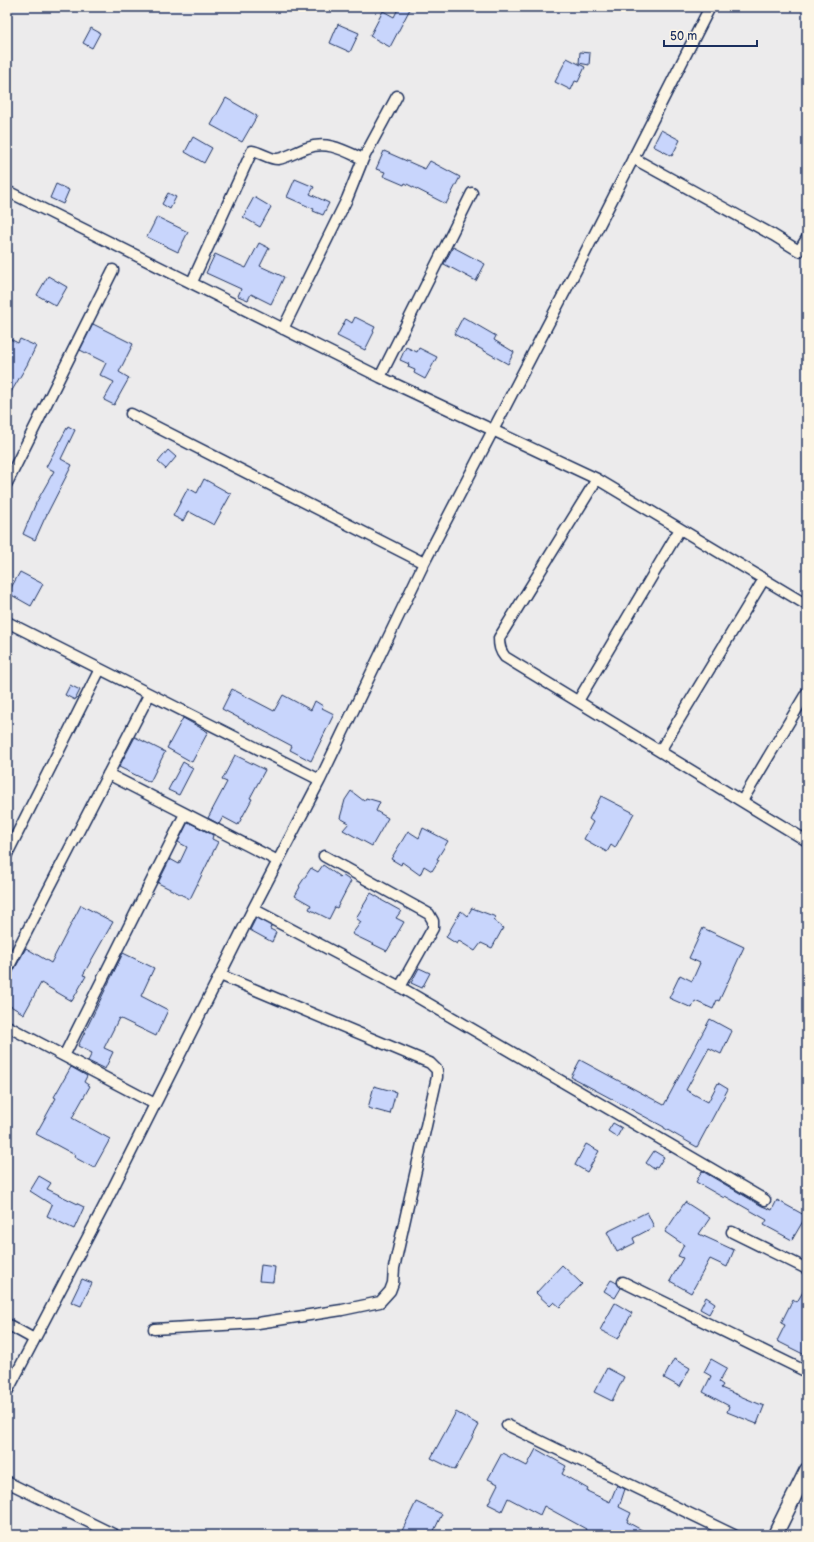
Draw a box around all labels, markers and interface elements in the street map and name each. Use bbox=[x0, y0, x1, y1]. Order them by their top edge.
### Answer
scale bar bbox=[664, 22, 757, 48]
text: 50 m bbox=[670, 29, 697, 44]

